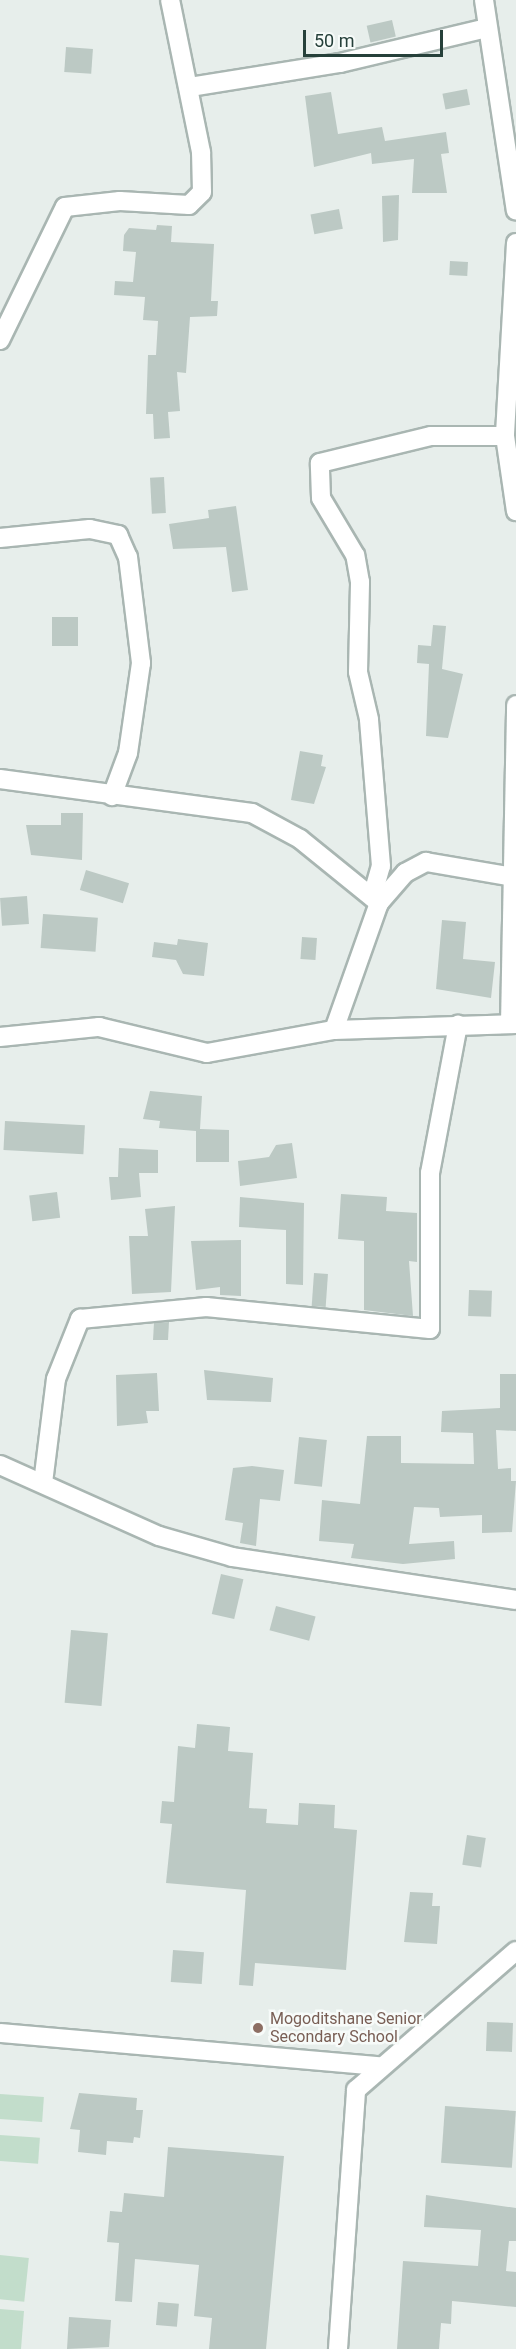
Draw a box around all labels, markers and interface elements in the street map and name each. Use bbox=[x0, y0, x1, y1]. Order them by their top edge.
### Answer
scale bar bbox=[306, 18, 446, 56]
text: 50 m bbox=[314, 30, 354, 51]
place label: Mogoditshane Senior Secondary School bbox=[270, 2009, 422, 2047]
marker: Mogoditshane Senior Secondary School bbox=[251, 2021, 265, 2035]

